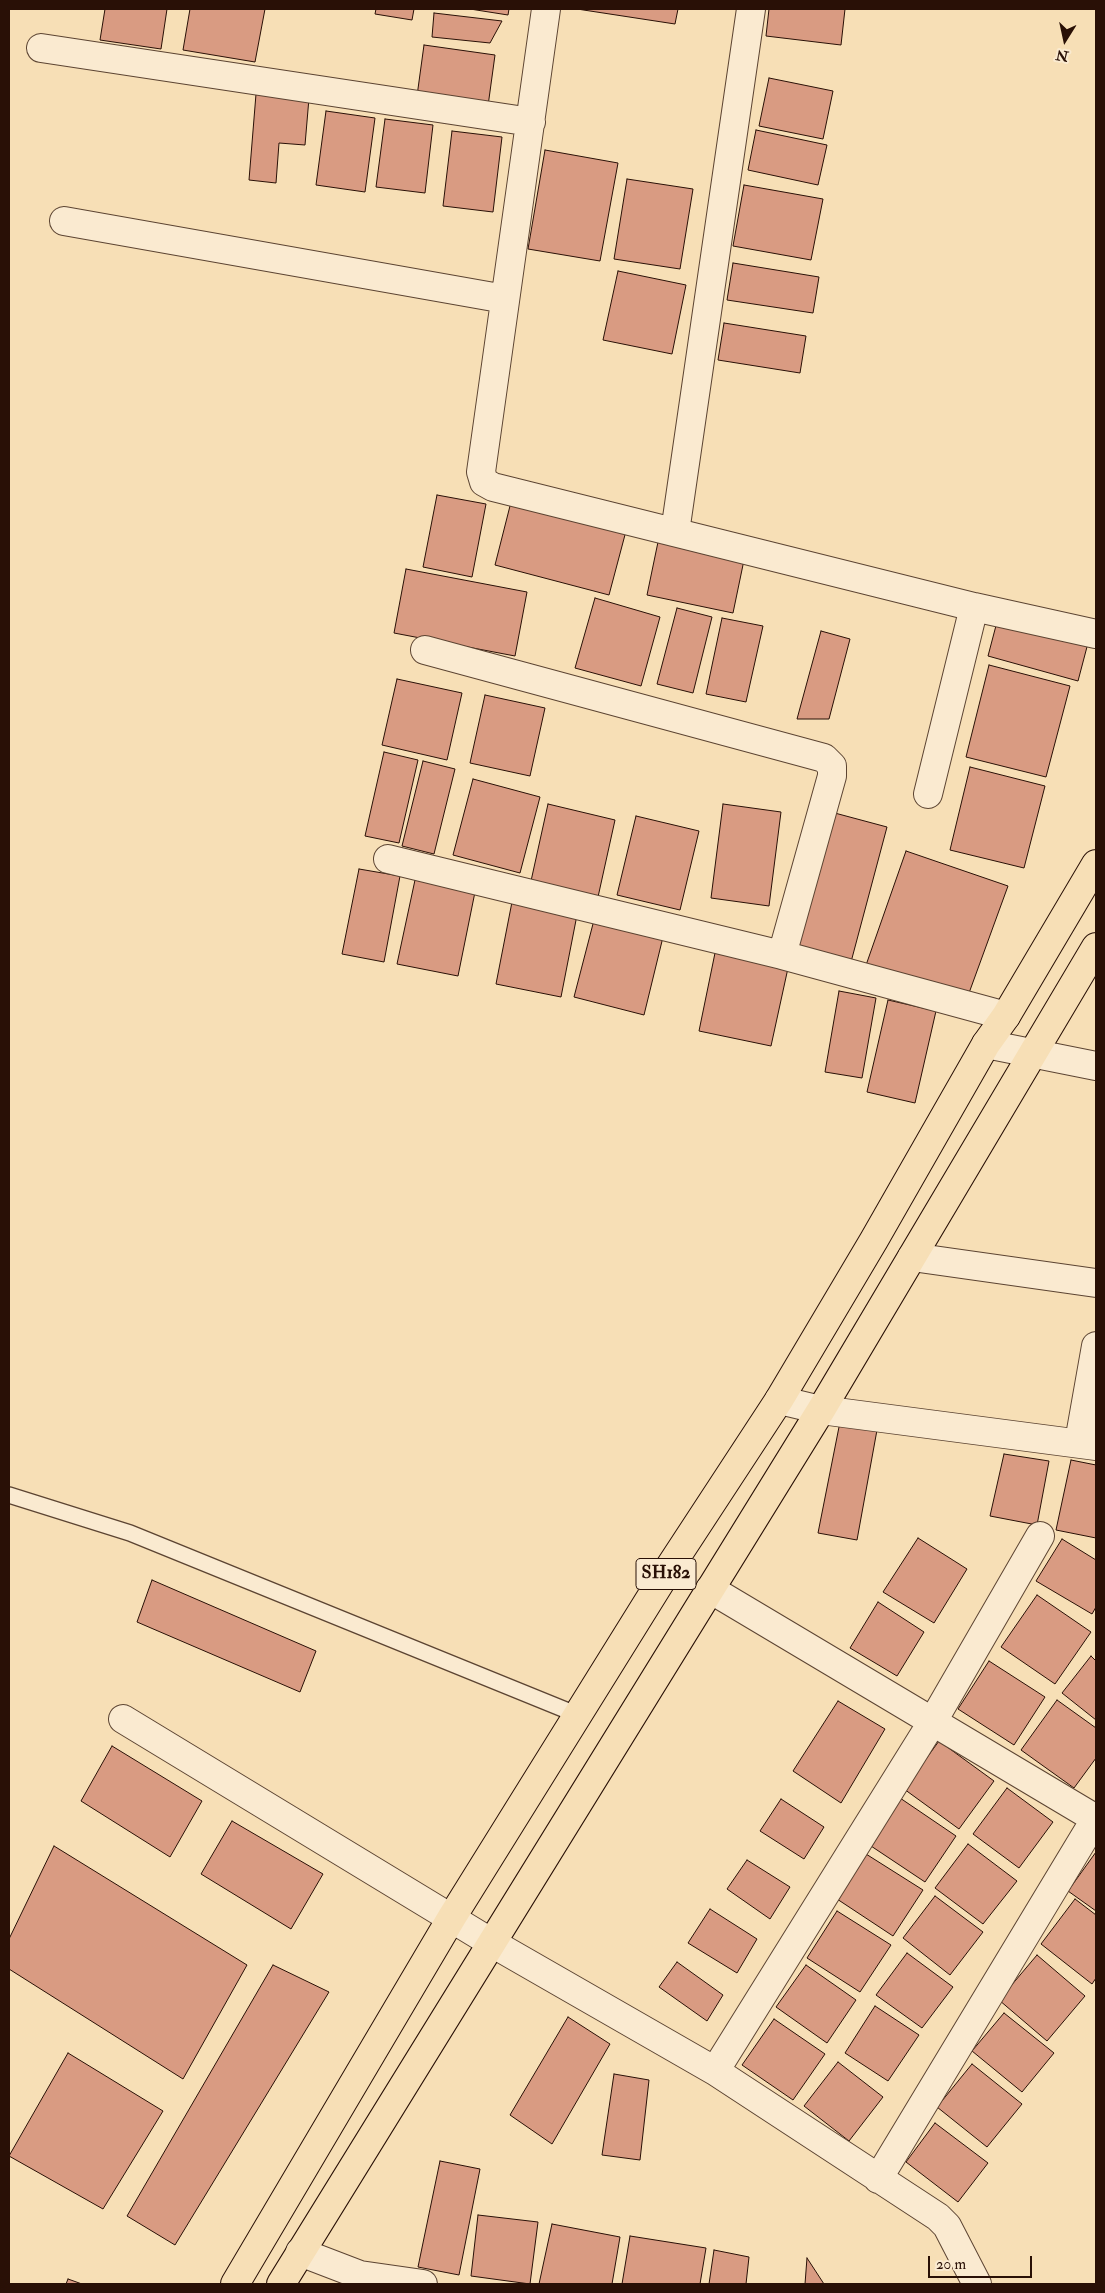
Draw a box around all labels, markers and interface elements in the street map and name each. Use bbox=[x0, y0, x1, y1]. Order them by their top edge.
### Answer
north arrow bbox=[1040, 15, 1090, 65]
text: N bbox=[1055, 46, 1070, 65]
road number: SH182 bbox=[636, 1558, 696, 1590]
scale bar bbox=[930, 2246, 1034, 2278]
text: 20 m bbox=[936, 2255, 966, 2274]

